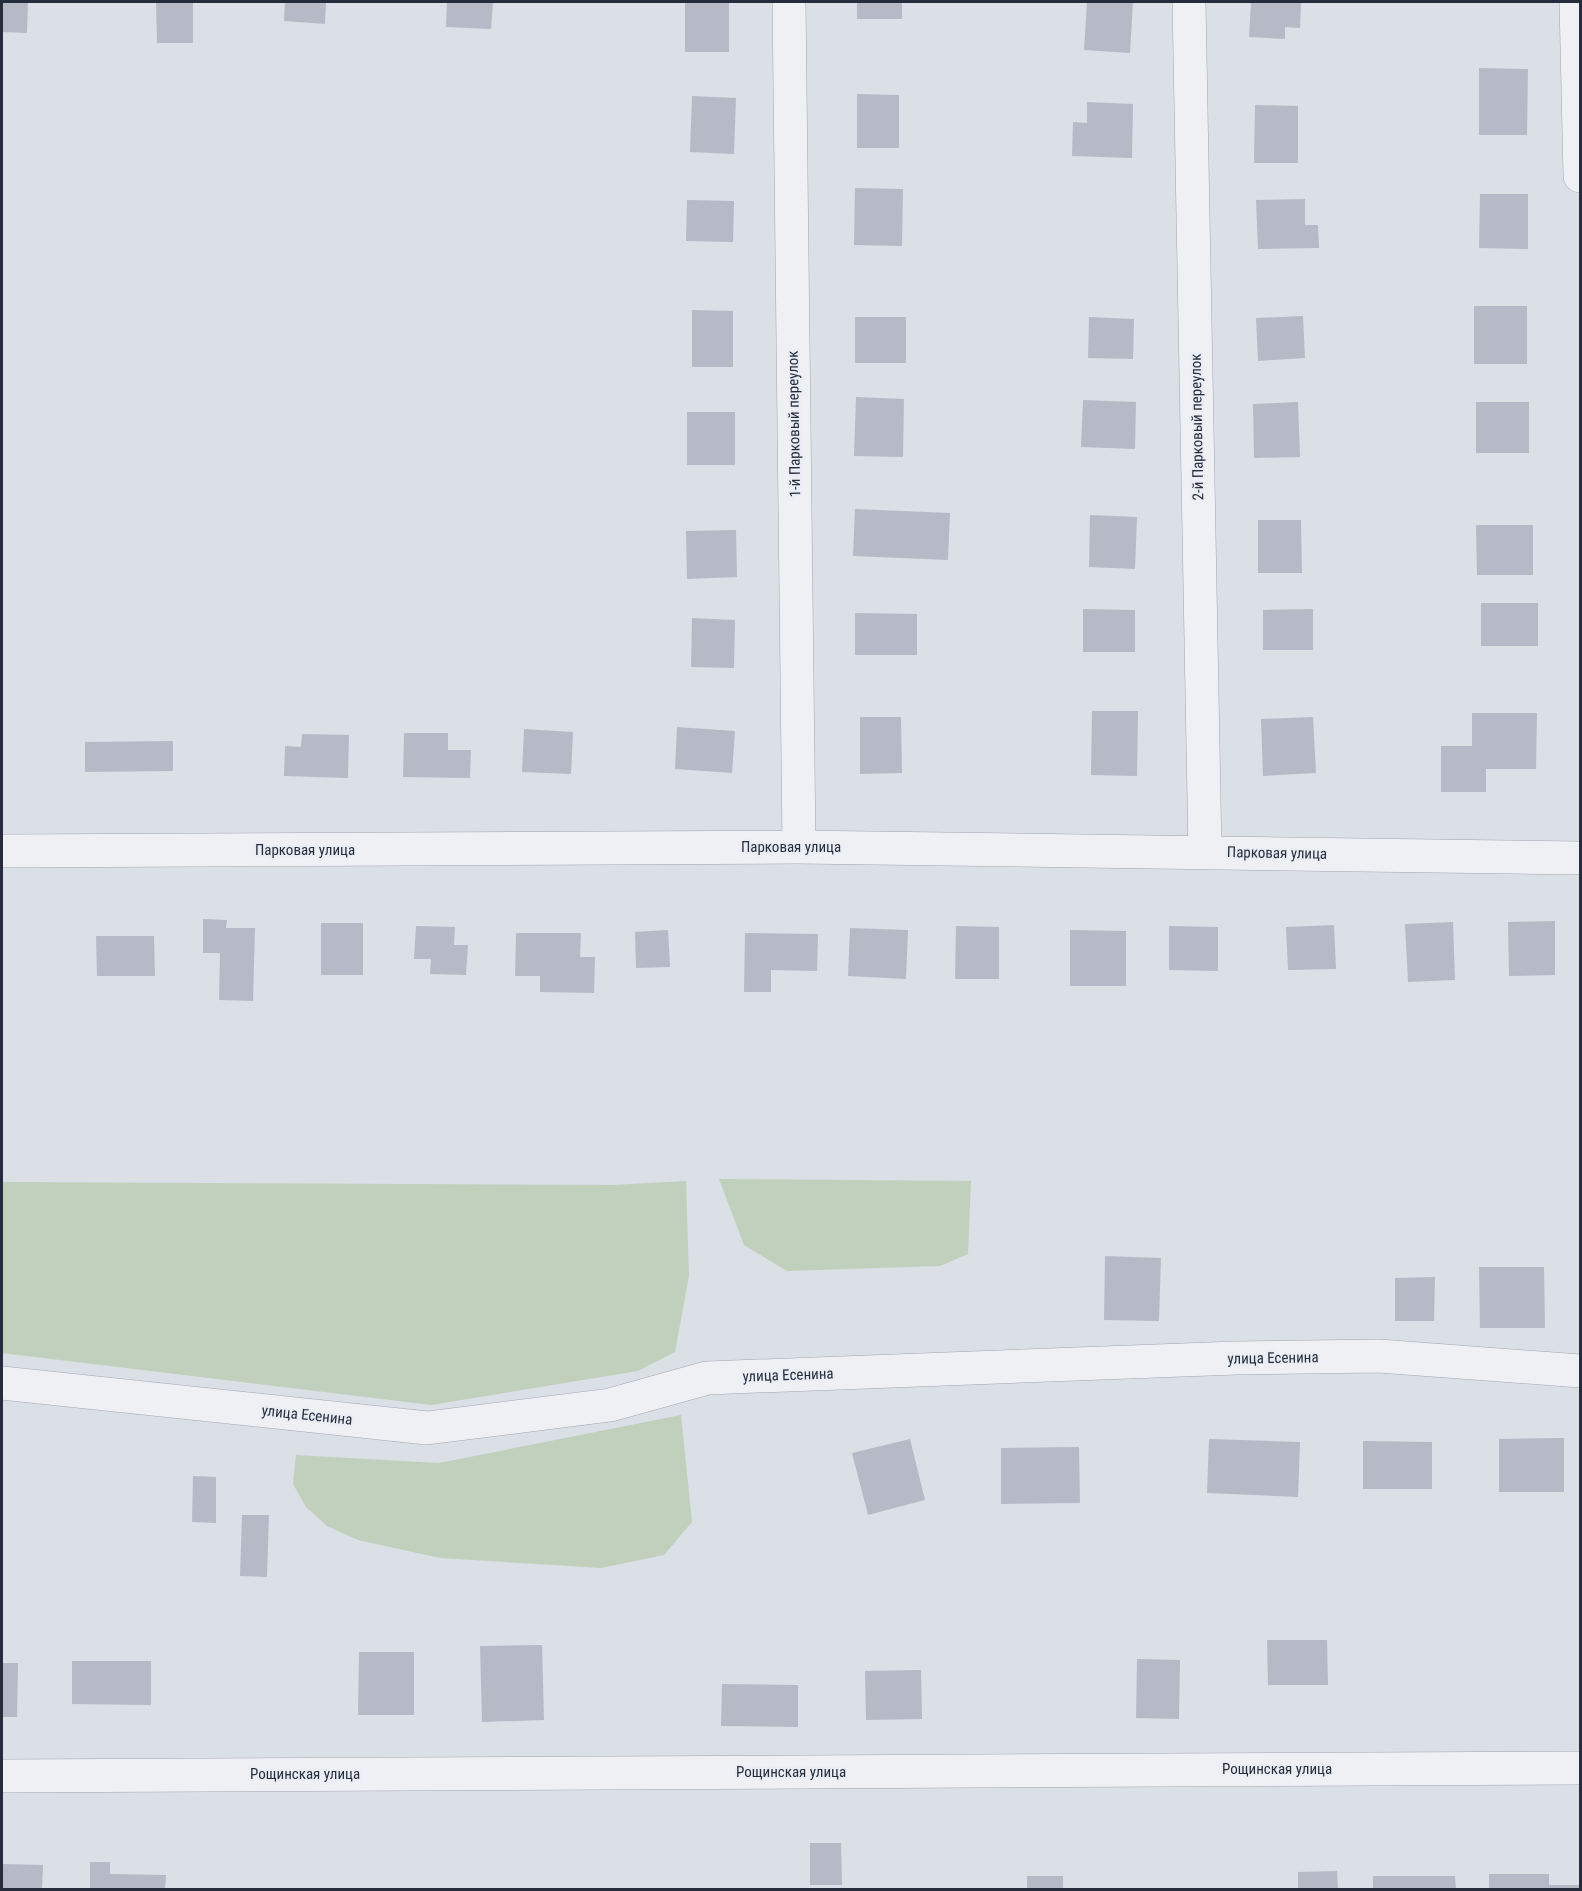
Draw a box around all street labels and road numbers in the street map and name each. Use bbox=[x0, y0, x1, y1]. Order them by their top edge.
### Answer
street label: 1-й Парковый переулок bbox=[784, 350, 804, 498]
street label: 2-й Парковый переулок bbox=[1187, 353, 1207, 501]
street label: Парковая улица bbox=[741, 838, 841, 856]
street label: Парковая улица bbox=[255, 841, 355, 859]
street label: Парковая улица bbox=[1227, 843, 1327, 863]
street label: улица Есенина bbox=[1227, 1348, 1319, 1368]
street label: улица Есенина bbox=[742, 1364, 834, 1386]
street label: улица Есенина bbox=[261, 1401, 353, 1429]
street label: Рощинская улица bbox=[1222, 1760, 1332, 1778]
street label: Рощинская улица bbox=[736, 1763, 846, 1781]
street label: Рощинская улица bbox=[250, 1765, 360, 1783]

